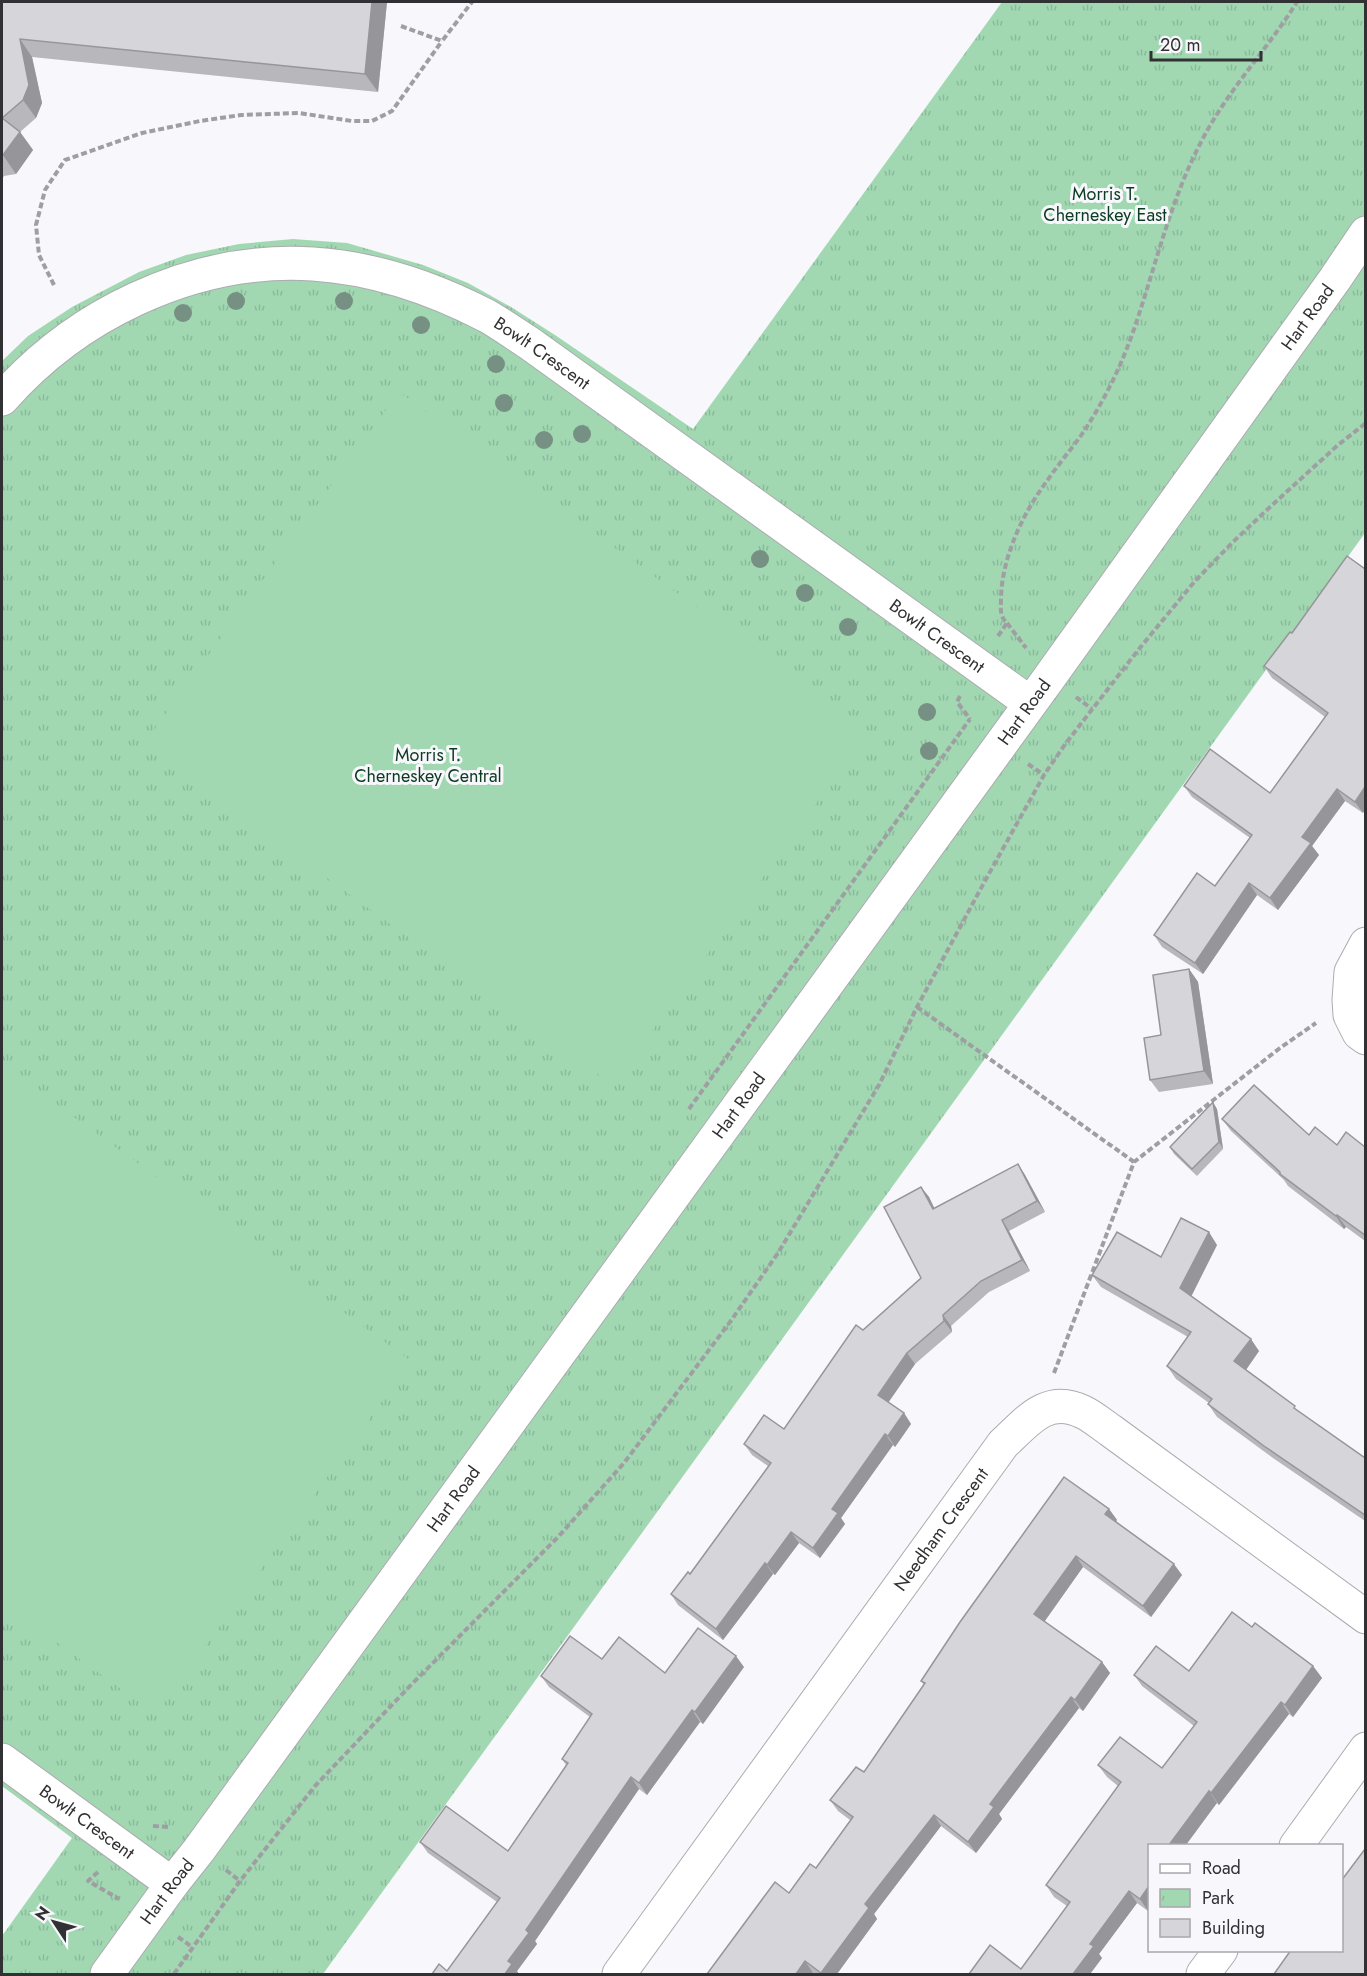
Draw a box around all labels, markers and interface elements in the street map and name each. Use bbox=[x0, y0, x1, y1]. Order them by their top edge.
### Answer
scale bar bbox=[1151, 24, 1260, 62]
text: 20 m bbox=[1160, 32, 1200, 58]
park label: Morris T. Cherneskey East bbox=[1043, 181, 1167, 228]
street label: Hart Road bbox=[1275, 279, 1340, 356]
street label: Bowlt Crescent bbox=[489, 310, 596, 396]
street label: Bowlt Crescent bbox=[884, 593, 991, 680]
street label: Hart Road bbox=[991, 674, 1057, 751]
park label: Morris T. Cherneskey Central bbox=[354, 742, 502, 789]
street label: Hart Road bbox=[706, 1067, 772, 1144]
street label: Hart Road bbox=[421, 1460, 486, 1538]
street label: Needham Crescent bbox=[888, 1462, 995, 1597]
street label: Bowlt Crescent bbox=[34, 1778, 140, 1866]
legend bbox=[1148, 1844, 1343, 1952]
street label: Hart Road bbox=[134, 1853, 200, 1930]
text: Road bbox=[1202, 1855, 1241, 1881]
text: Park bbox=[1202, 1885, 1234, 1911]
north arrow bbox=[24, 1892, 84, 1952]
text: N bbox=[29, 1902, 55, 1925]
text: Building bbox=[1202, 1915, 1265, 1941]

